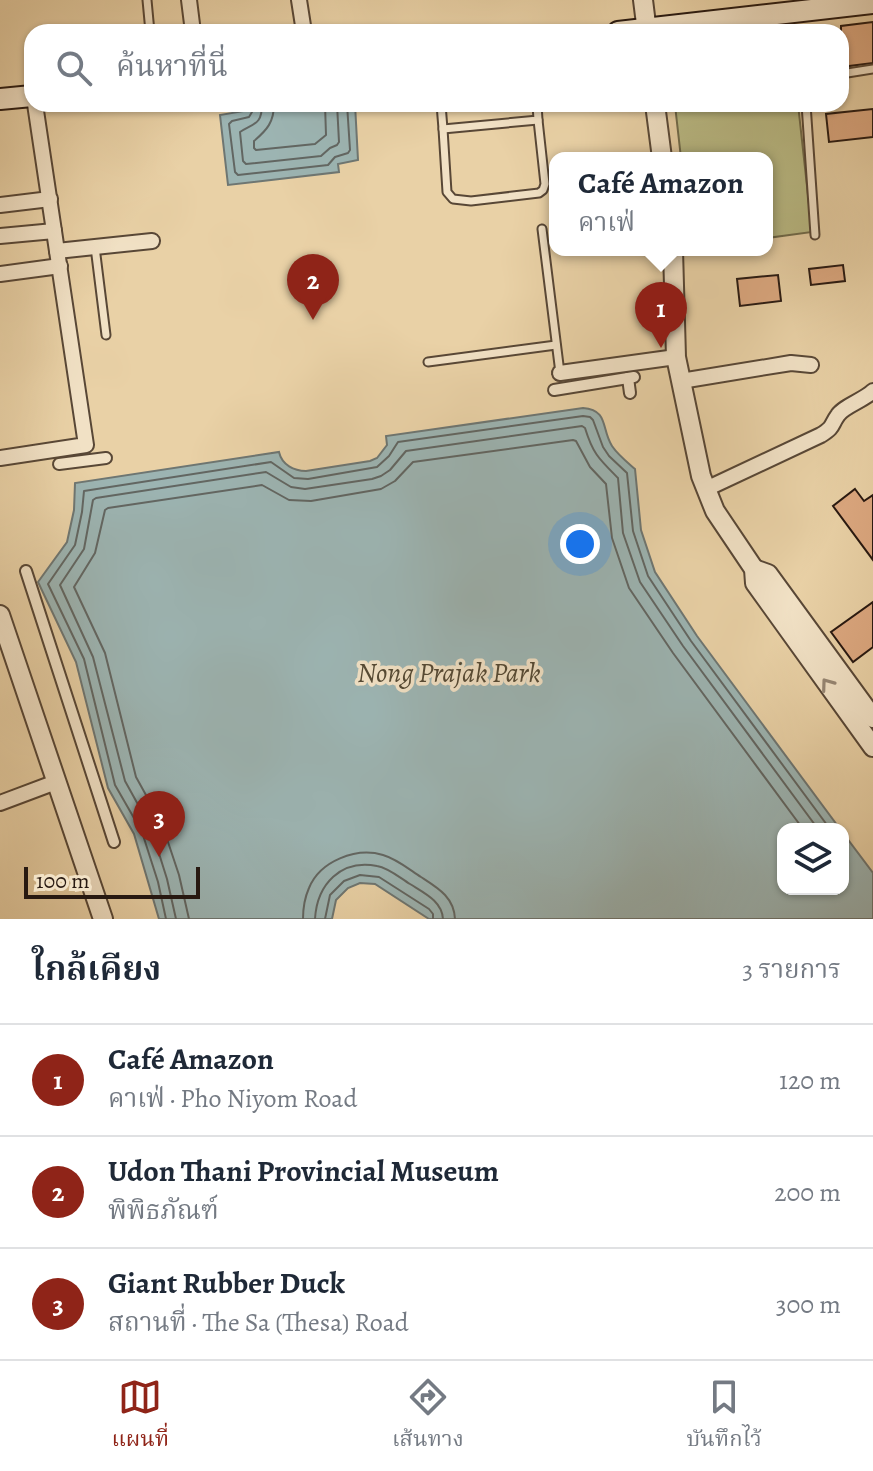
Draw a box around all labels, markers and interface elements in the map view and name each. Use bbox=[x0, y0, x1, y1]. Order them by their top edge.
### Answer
search box bbox=[24, 24, 849, 112]
icon: search bbox=[52, 46, 96, 90]
text: ค้นหาที่นี่ bbox=[116, 46, 228, 86]
popup bbox=[549, 152, 773, 256]
text: Café Amazon bbox=[578, 163, 744, 203]
text: คาเฟ่ bbox=[578, 205, 635, 240]
pin: 2 bbox=[287, 254, 339, 320]
pin: 1 bbox=[635, 282, 687, 348]
your location bbox=[560, 524, 600, 564]
park label: Nong Prajak Park bbox=[357, 654, 541, 692]
one-way arrow bbox=[822, 678, 837, 692]
pin: 3 bbox=[133, 791, 185, 857]
map controls bbox=[777, 823, 849, 895]
button: layers bbox=[777, 823, 849, 895]
scale bar bbox=[24, 863, 200, 899]
text: 100 m bbox=[36, 866, 90, 896]
text: ใกล้เคียง bbox=[32, 945, 161, 992]
text: 3 รายการ bbox=[742, 952, 841, 987]
text: Café Amazon bbox=[108, 1039, 274, 1079]
text: 1 bbox=[53, 1063, 63, 1098]
text: 120 m bbox=[779, 1063, 841, 1098]
text: คาเฟ่ · Pho Niyom Road bbox=[108, 1081, 357, 1116]
text: Udon Thani Provincial Museum bbox=[108, 1151, 499, 1191]
text: 2 bbox=[52, 1175, 64, 1210]
text: 200 m bbox=[774, 1175, 841, 1210]
text: พิพิธภัณฑ์ bbox=[108, 1193, 219, 1228]
text: Giant Rubber Duck bbox=[108, 1263, 345, 1303]
text: 3 bbox=[52, 1287, 64, 1322]
text: 300 m bbox=[776, 1287, 841, 1322]
text: สถานที่ · The Sa (Thesa) Road bbox=[108, 1305, 409, 1340]
tab: แผนที่ bbox=[111, 1375, 169, 1458]
tab: เส้นทาง bbox=[392, 1375, 464, 1458]
tab: บันทึกไว้ bbox=[687, 1375, 762, 1458]

